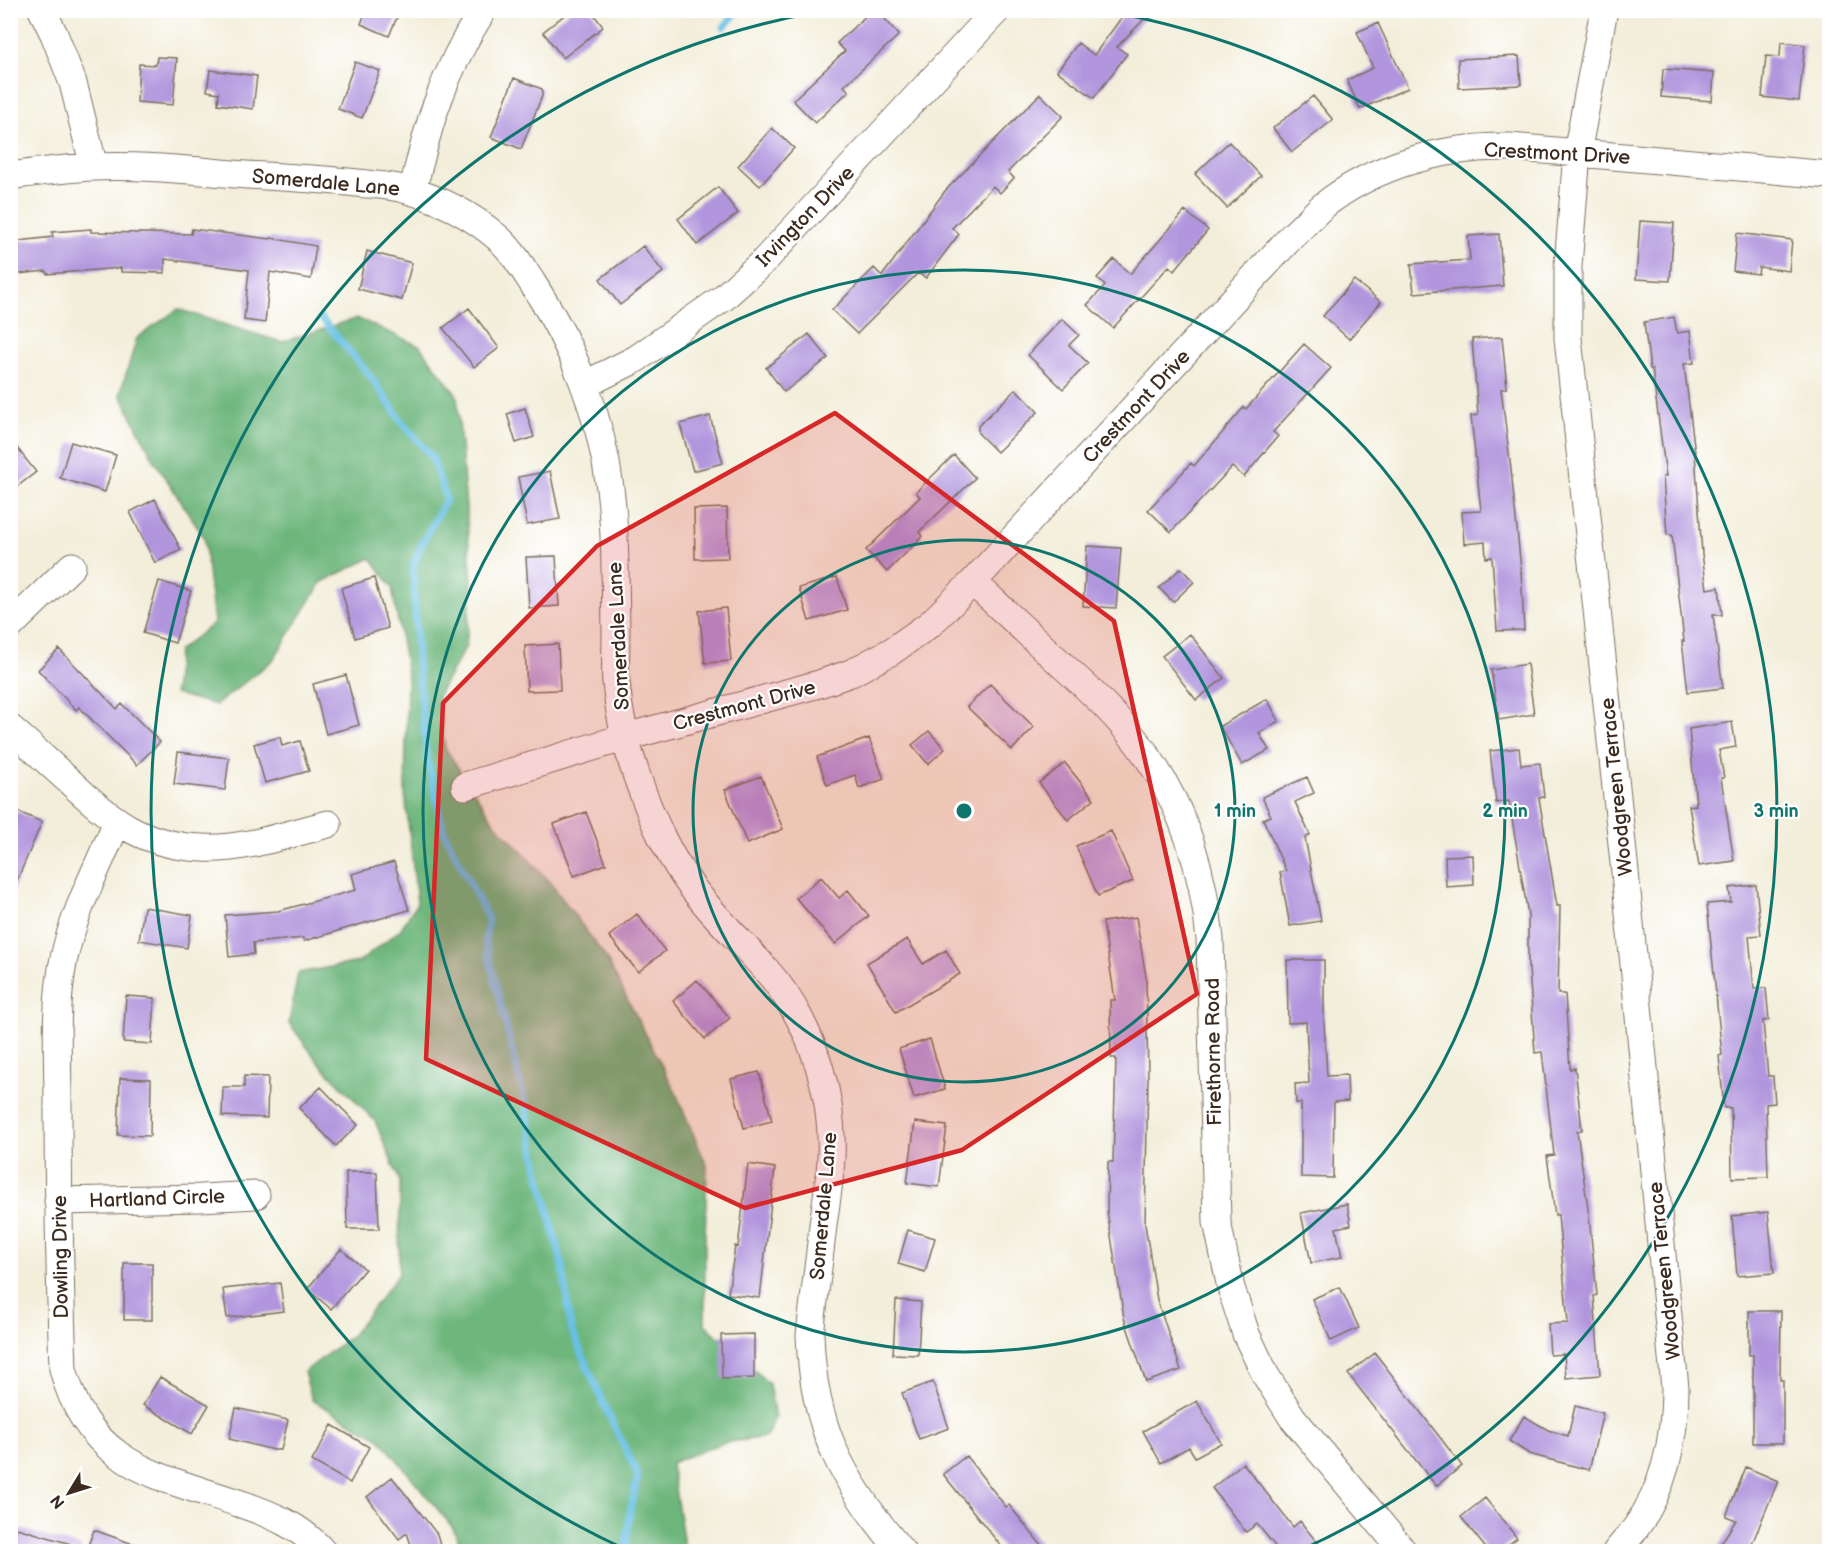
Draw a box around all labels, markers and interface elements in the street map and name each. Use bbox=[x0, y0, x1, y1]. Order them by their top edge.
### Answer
street label: Crestmont Drive bbox=[1483, 138, 1631, 170]
street label: Irvington Drive bbox=[752, 161, 860, 272]
street label: Somerdale Lane bbox=[251, 165, 401, 201]
street label: Crestmont Drive bbox=[1078, 345, 1196, 469]
street label: Somerdale Lane bbox=[603, 561, 635, 711]
street label: Crestmont Drive bbox=[670, 675, 818, 737]
street label: Woodgreen Terrace bbox=[1596, 696, 1638, 877]
centre of rings bbox=[954, 801, 974, 821]
text: 1 min bbox=[1214, 801, 1256, 822]
text: 2 min bbox=[1482, 801, 1528, 822]
text: 3 min bbox=[1753, 801, 1799, 822]
street label: Firethorne Road bbox=[1201, 978, 1227, 1126]
street label: Somerdale Lane bbox=[806, 1131, 842, 1281]
street label: Woodgreen Terrace bbox=[1644, 1180, 1686, 1361]
street label: Hartland Circle bbox=[89, 1185, 225, 1213]
street label: Dowling Drive bbox=[48, 1195, 74, 1319]
north arrow bbox=[39, 1463, 99, 1523]
text: N bbox=[47, 1491, 70, 1512]

